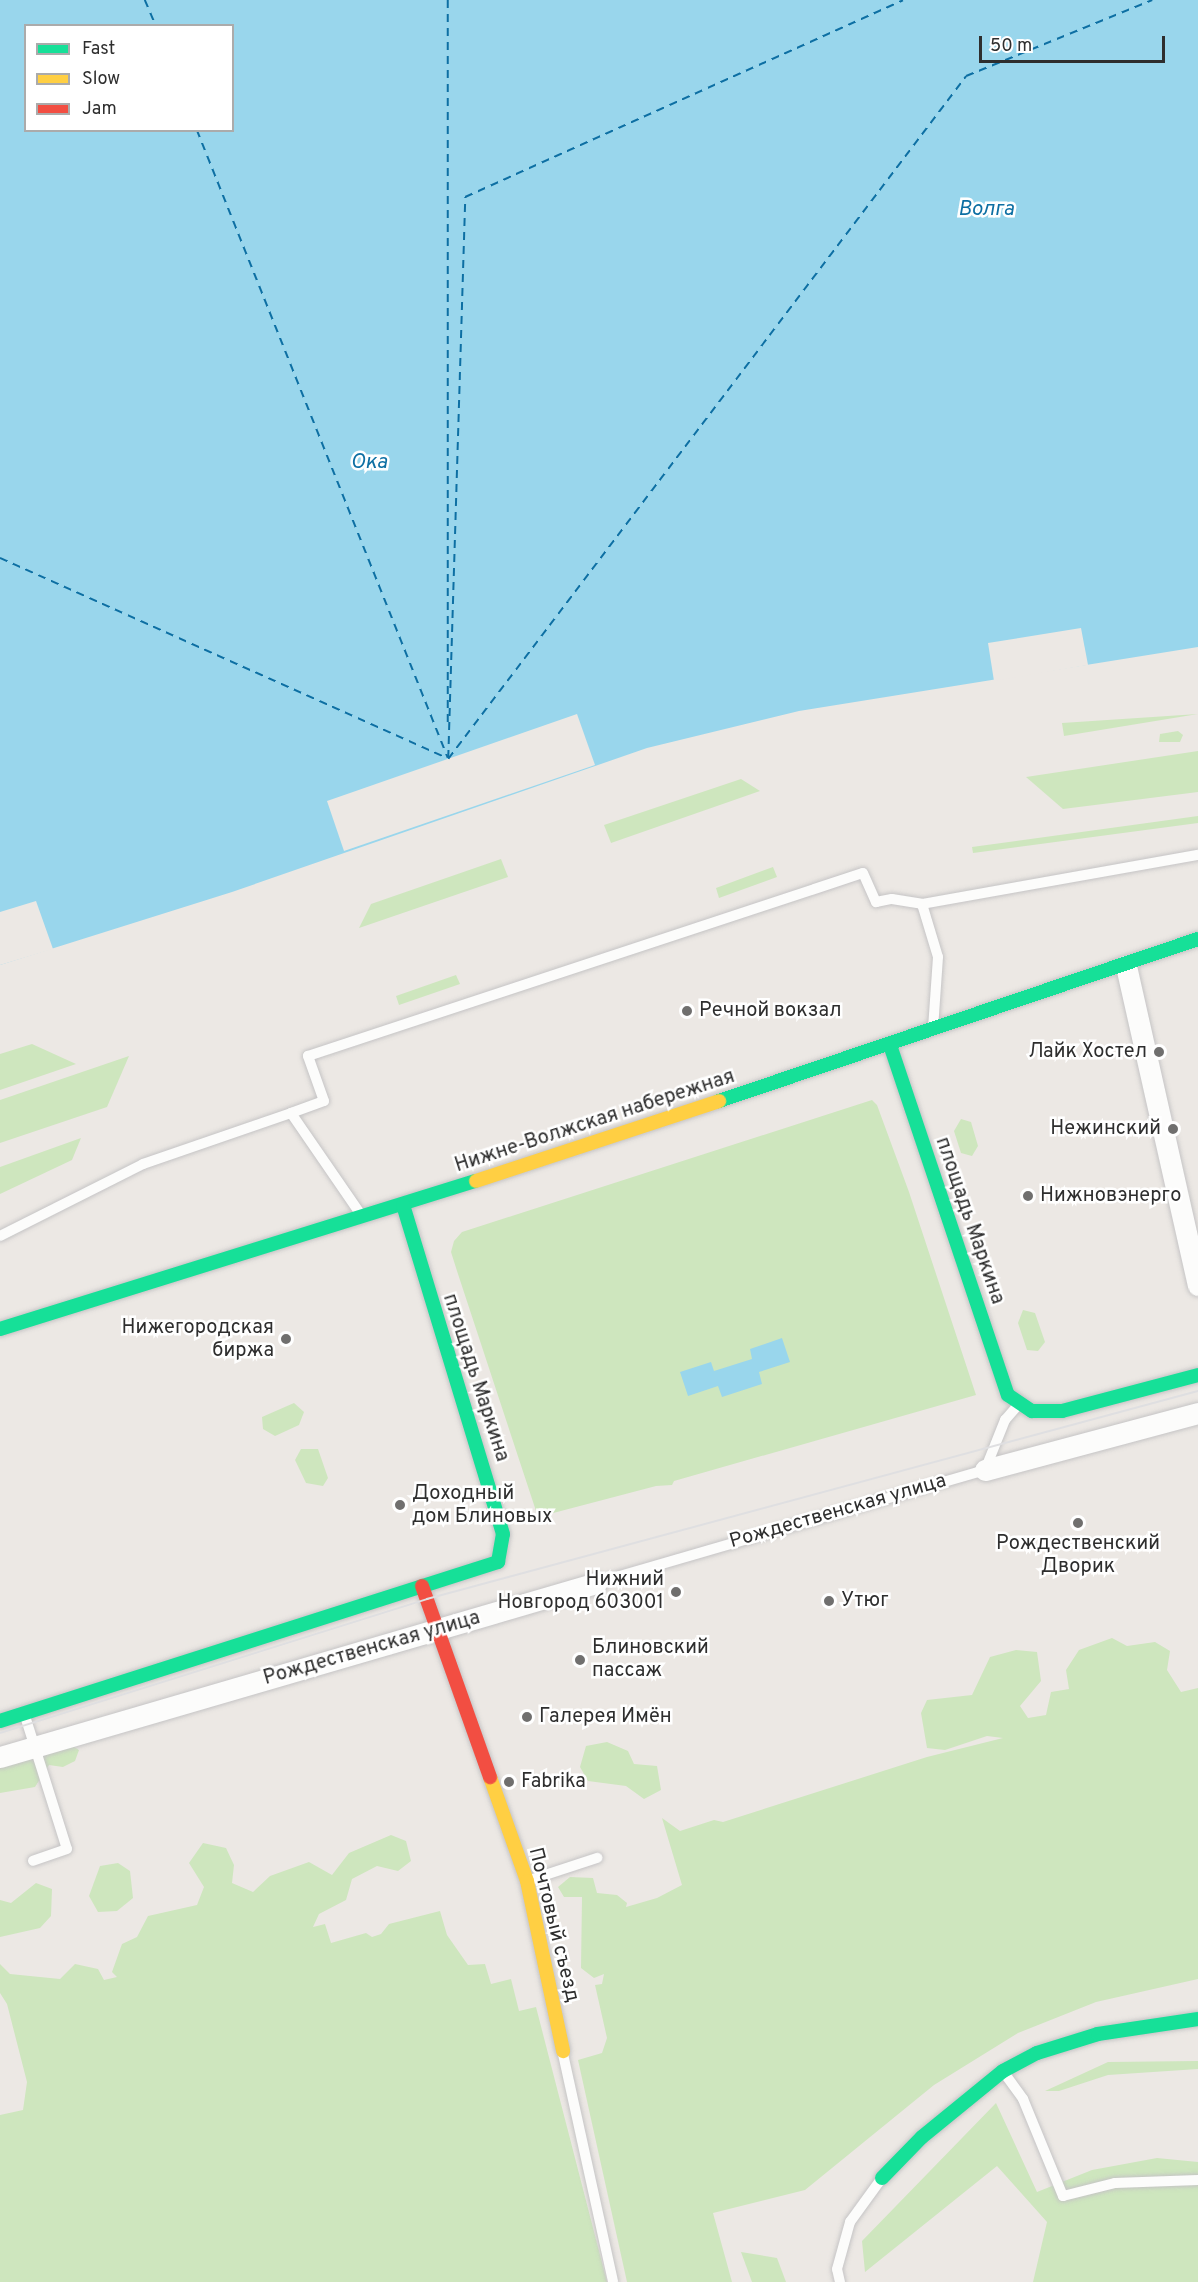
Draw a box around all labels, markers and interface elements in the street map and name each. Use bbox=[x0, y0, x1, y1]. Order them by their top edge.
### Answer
legend bbox=[24, 24, 234, 132]
scale bar bbox=[982, 24, 1168, 62]
text: 50 m bbox=[990, 35, 1032, 58]
text: Fast bbox=[82, 38, 115, 61]
text: Slow bbox=[82, 68, 120, 91]
text: Jam bbox=[82, 98, 117, 121]
water label: Волга bbox=[958, 197, 1014, 223]
water label: Ока bbox=[351, 450, 387, 476]
place label: Речной вокзал bbox=[699, 999, 842, 1023]
marker: Речной вокзал bbox=[680, 1004, 694, 1018]
place label: Лайк Хостел bbox=[1028, 1040, 1147, 1064]
marker: Лайк Хостел bbox=[1152, 1045, 1166, 1059]
street label: Нижне-Волжская набережная bbox=[452, 1065, 738, 1179]
place label: Нежинский bbox=[1050, 1117, 1161, 1141]
marker: Нежинский bbox=[1166, 1122, 1180, 1136]
street label: площадь Маркина bbox=[929, 1134, 1009, 1308]
place label: Нижновэнерго bbox=[1040, 1184, 1181, 1208]
marker: Нижновэнерго bbox=[1021, 1189, 1035, 1203]
street label: площадь Маркина bbox=[437, 1291, 513, 1465]
place label: Нижегородская биржа bbox=[121, 1316, 274, 1363]
marker: Нижегородская биржа bbox=[279, 1332, 293, 1346]
street label: Рождественская улица bbox=[727, 1470, 949, 1554]
place label: Доходный дом Блиновых bbox=[412, 1482, 552, 1529]
marker: Доходный дом Блиновых bbox=[393, 1498, 407, 1512]
marker: Рождественский Дворик bbox=[1071, 1516, 1085, 1530]
place label: Рождественский Дворик bbox=[996, 1532, 1160, 1579]
place label: Нижний Новгород 603001 bbox=[497, 1568, 664, 1615]
marker: Нижний Новгород 603001 bbox=[669, 1585, 683, 1599]
place label: Утюг bbox=[841, 1589, 889, 1613]
marker: Утюг bbox=[822, 1594, 836, 1608]
street label: Рождественская улица bbox=[261, 1607, 483, 1691]
place label: Блиновский пассаж bbox=[592, 1636, 709, 1683]
marker: Блиновский пассаж bbox=[573, 1653, 587, 1667]
place label: Галерея Имён bbox=[539, 1705, 672, 1729]
marker: Галерея Имён bbox=[520, 1710, 534, 1724]
place label: Fabrika bbox=[521, 1770, 586, 1794]
marker: Fabrika bbox=[502, 1775, 516, 1789]
street label: Почтовый съезд bbox=[522, 1845, 584, 2005]

